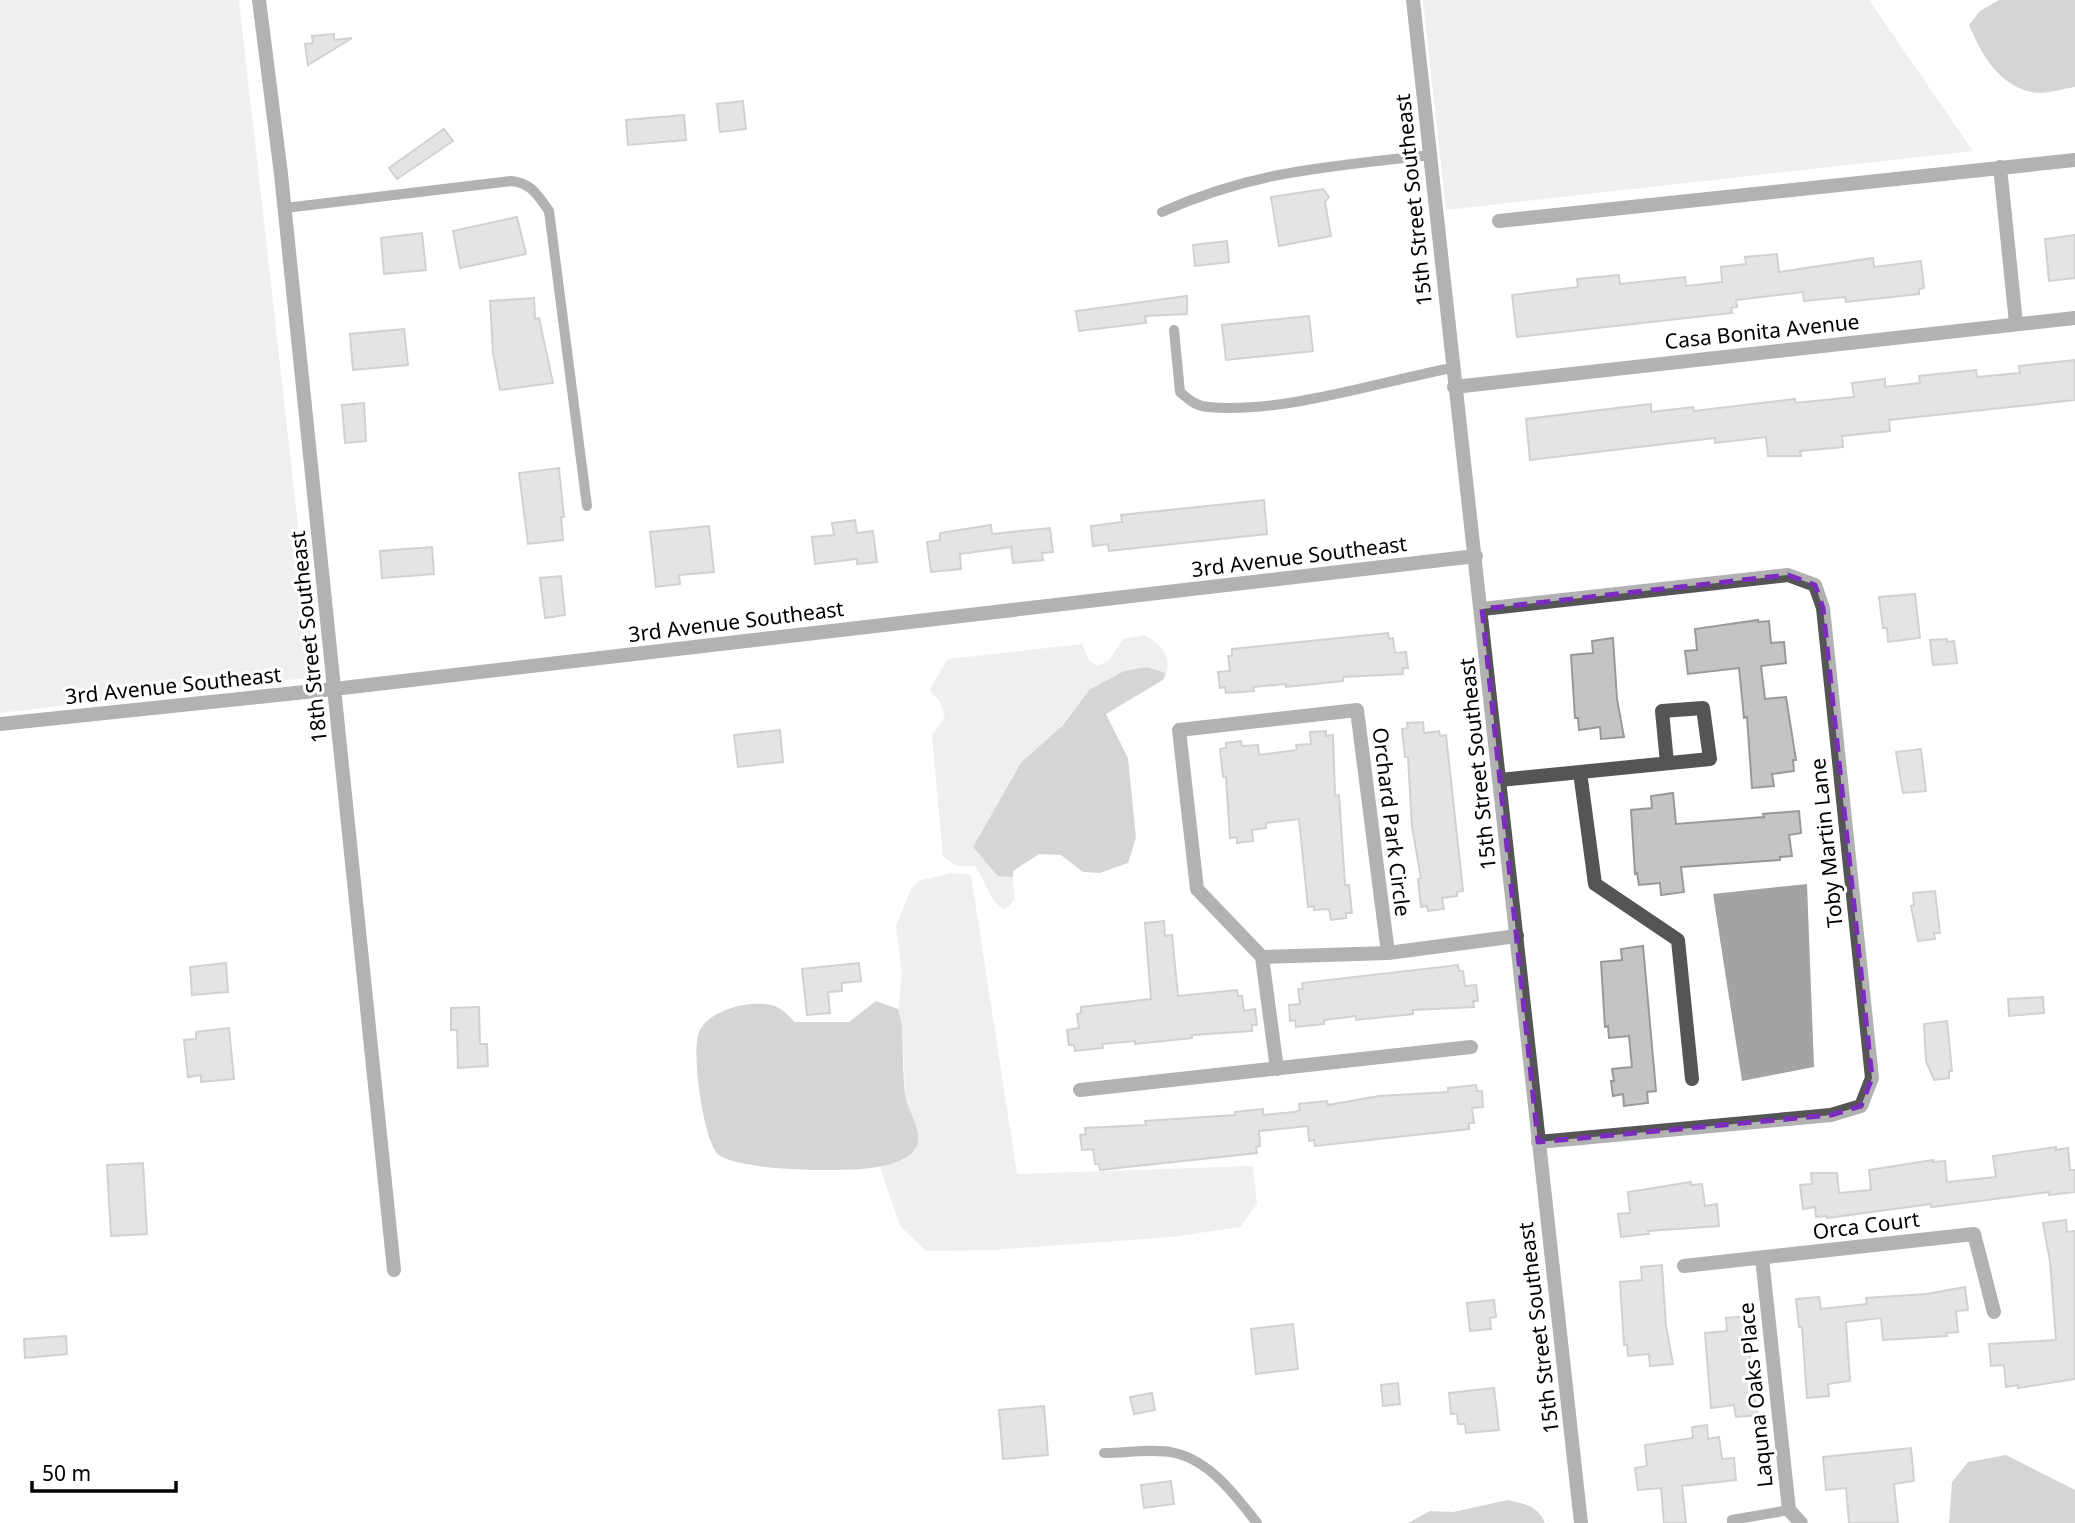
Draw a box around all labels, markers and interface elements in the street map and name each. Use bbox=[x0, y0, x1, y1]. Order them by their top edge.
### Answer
street label: 15th Street Southeast bbox=[1388, 92, 1438, 307]
street label: Casa Bonita Avenue bbox=[1663, 307, 1861, 355]
street label: 18th Street Southeast bbox=[283, 529, 333, 744]
street label: 3rd Avenue Southeast bbox=[1190, 529, 1409, 583]
street label: 3rd Avenue Southeast bbox=[627, 594, 846, 648]
street label: 15th Street Southeast bbox=[1452, 656, 1502, 871]
street label: 3rd Avenue Southeast bbox=[64, 660, 283, 710]
street label: Orchard Park Circle bbox=[1367, 726, 1417, 918]
street label: Toby Martin Lane bbox=[1803, 757, 1849, 929]
street label: Orca Court bbox=[1811, 1205, 1921, 1245]
street label: 15th Street Southeast bbox=[1511, 1220, 1565, 1435]
street label: Laquna Oaks Place bbox=[1731, 1301, 1779, 1489]
scale bar bbox=[32, 1450, 175, 1494]
text: 50 m bbox=[42, 1459, 91, 1487]

